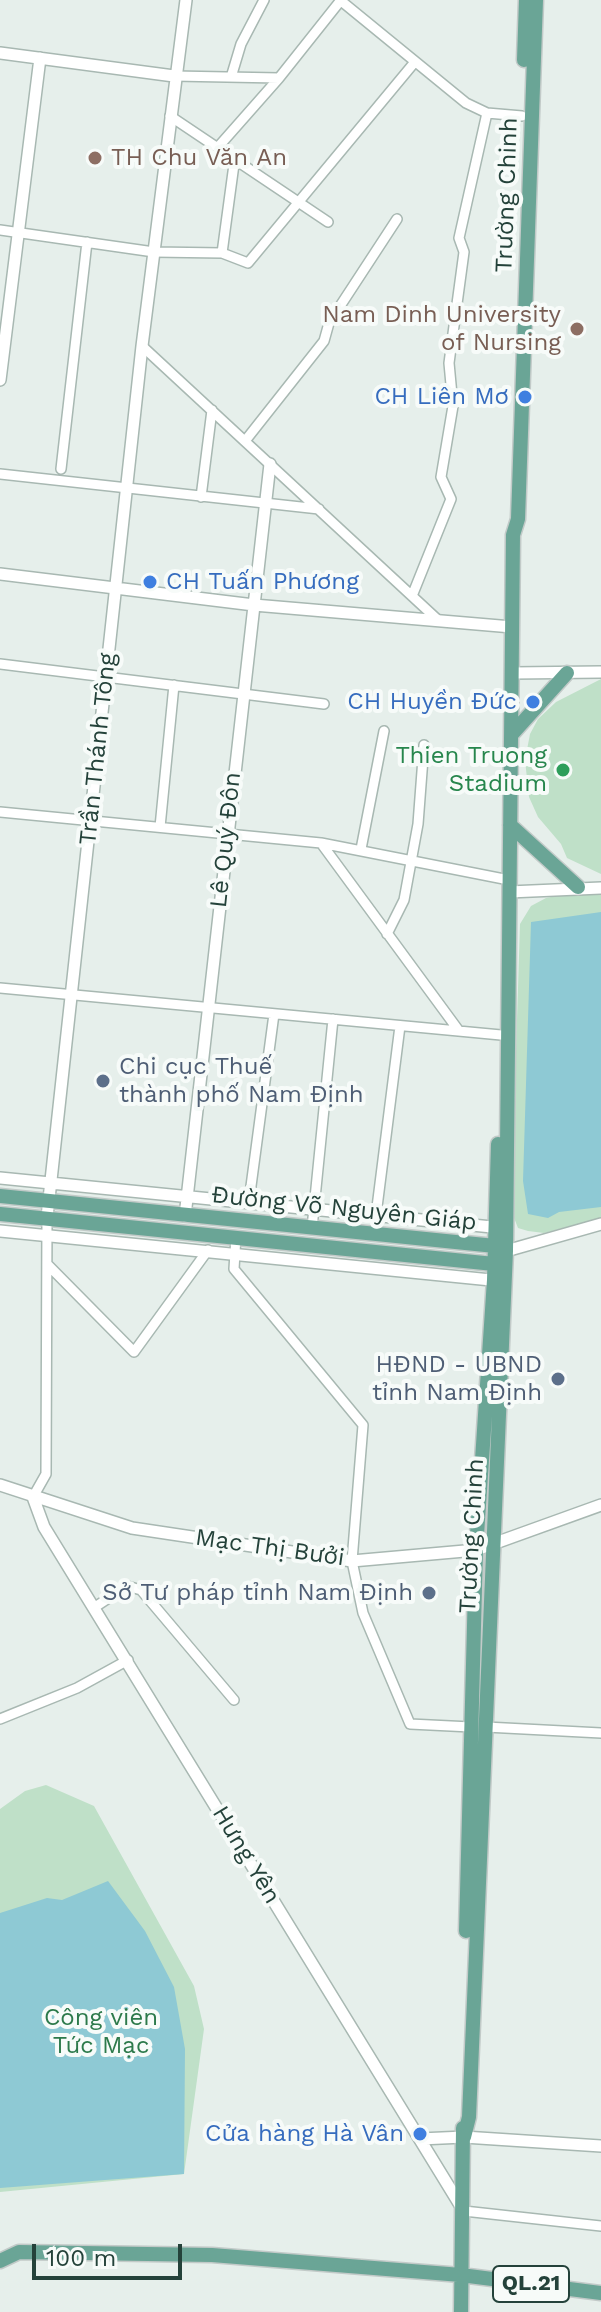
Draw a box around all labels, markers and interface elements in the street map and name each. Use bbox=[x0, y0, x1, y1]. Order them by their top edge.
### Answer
street label: Trường Chinh bbox=[490, 117, 524, 273]
place label: TH Chu Văn An bbox=[111, 144, 287, 172]
marker: TH Chu Văn An bbox=[86, 149, 104, 167]
place label: Nam Dinh University of Nursing bbox=[322, 301, 561, 357]
marker: Nam Dinh University of Nursing bbox=[568, 320, 586, 338]
place label: CH Liên Mơ bbox=[374, 383, 509, 411]
marker: CH Liên Mơ bbox=[516, 388, 534, 406]
place label: CH Tuấn Phương bbox=[166, 568, 359, 596]
marker: CH Tuấn Phương bbox=[141, 573, 159, 591]
street label: Trần Thánh Tông bbox=[74, 651, 122, 847]
place label: CH Huyền Đức bbox=[347, 688, 517, 716]
marker: CH Huyền Đức bbox=[524, 693, 542, 711]
place label: Thien Truong Stadium bbox=[395, 742, 547, 798]
marker: Thien Truong Stadium bbox=[554, 761, 572, 779]
street label: Lê Quý Đôn bbox=[205, 771, 247, 909]
place label: Chi cục Thuế thành phố Nam Định bbox=[119, 1053, 364, 1109]
marker: Chi cục Thuế thành phố Nam Định bbox=[94, 1072, 112, 1090]
street label: Đường Võ Nguyên Giáp bbox=[210, 1181, 478, 1237]
place label: HĐND - UBND tỉnh Nam Định bbox=[372, 1351, 542, 1407]
marker: HĐND - UBND tỉnh Nam Định bbox=[549, 1370, 567, 1388]
street label: Trường Chinh bbox=[454, 1458, 490, 1614]
street label: Mạc Thị Bưởi bbox=[194, 1523, 346, 1573]
place label: Sở Tư pháp tỉnh Nam Định bbox=[102, 1579, 413, 1607]
marker: Sở Tư pháp tỉnh Nam Định bbox=[420, 1584, 438, 1602]
street label: Hưng Yên bbox=[206, 1801, 286, 1909]
park label: Công viên Tức Mạc bbox=[44, 2004, 158, 2060]
place label: Cửa hàng Hà Vân bbox=[205, 2120, 404, 2148]
marker: Cửa hàng Hà Vân bbox=[411, 2125, 429, 2143]
scale bar bbox=[36, 2228, 186, 2278]
text: 100 m bbox=[46, 2244, 116, 2272]
road number: QL.21 bbox=[493, 2266, 569, 2302]

